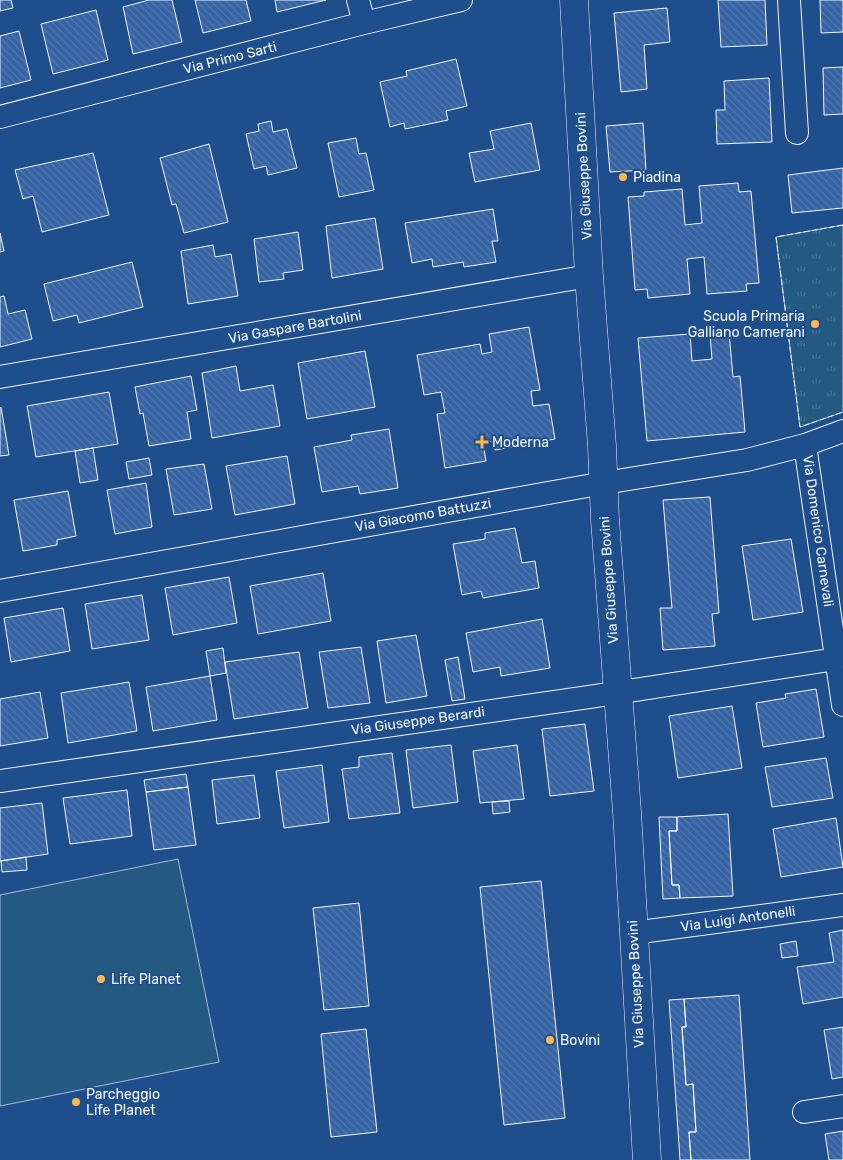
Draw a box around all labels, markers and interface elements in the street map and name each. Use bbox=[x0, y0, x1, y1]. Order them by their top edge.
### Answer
street label: Via Primo Sarti bbox=[181, 38, 279, 78]
street label: Via Giuseppe Bovini bbox=[572, 112, 596, 240]
place label: Piadina bbox=[633, 169, 681, 186]
marker: Piadina bbox=[617, 171, 629, 183]
street label: Via Gaspare Bartolini bbox=[227, 307, 363, 347]
place label: Scuola Primaria Galliano Camerani bbox=[688, 308, 805, 341]
marker: Scuola Primaria Galliano Camerani bbox=[809, 318, 821, 330]
place label: Moderna bbox=[492, 434, 549, 451]
marker: Moderna bbox=[476, 436, 488, 448]
street label: Via Domenico Carnevali bbox=[799, 454, 837, 608]
street label: Via Giacomo Battuzzi bbox=[354, 495, 492, 535]
street label: Via Giuseppe Bovini bbox=[596, 516, 622, 644]
street label: Via Giuseppe Berardi bbox=[350, 703, 486, 739]
street label: Via Luigi Antonelli bbox=[680, 903, 796, 935]
street label: Via Giuseppe Bovini bbox=[624, 920, 648, 1048]
place label: Life Planet bbox=[111, 971, 181, 988]
marker: Life Planet bbox=[95, 973, 107, 985]
place label: Bovini bbox=[560, 1032, 600, 1049]
marker: Bovini bbox=[544, 1034, 556, 1046]
place label: Parcheggio Life Planet bbox=[86, 1086, 160, 1119]
marker: Parcheggio Life Planet bbox=[70, 1096, 82, 1108]

